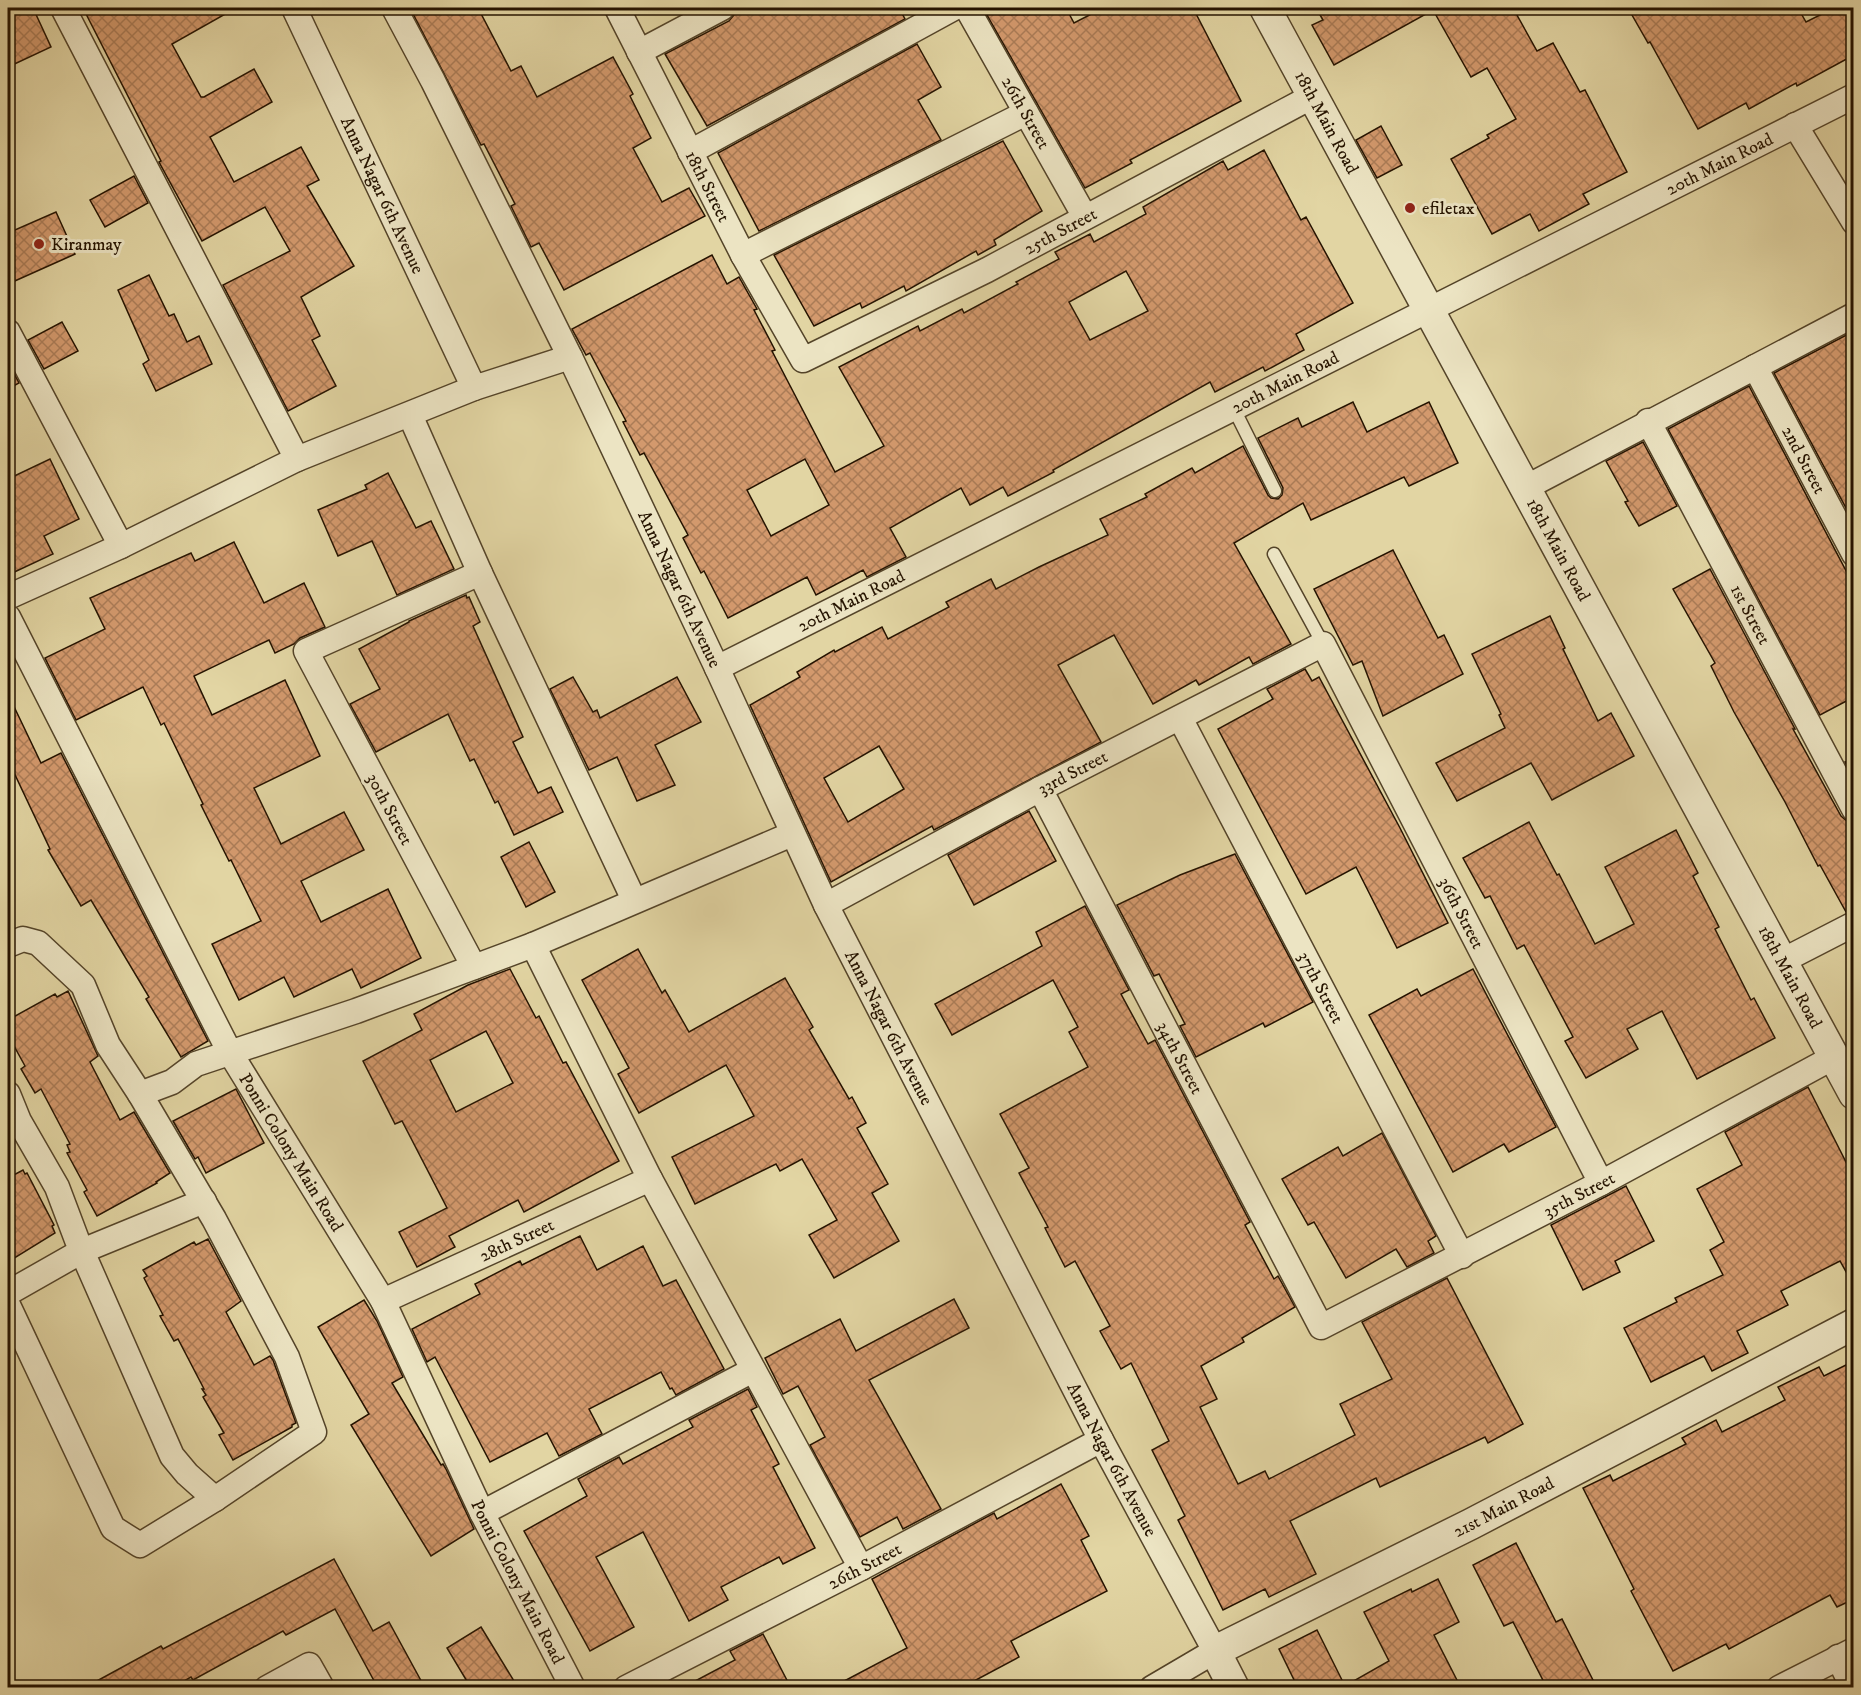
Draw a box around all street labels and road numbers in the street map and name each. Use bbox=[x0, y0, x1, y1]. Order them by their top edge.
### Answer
street label: 18th Main Road bbox=[1289, 67, 1363, 178]
street label: 26th Street bbox=[996, 73, 1054, 153]
street label: Anna Nagar 6th Avenue bbox=[335, 113, 428, 278]
street label: 20th Main Road bbox=[1663, 129, 1777, 201]
street label: 18th Street bbox=[680, 147, 734, 226]
street label: 25th Street bbox=[1020, 203, 1101, 260]
street label: 20th Main Road bbox=[1228, 347, 1343, 419]
street label: 2nd Street bbox=[1776, 423, 1830, 498]
street label: 18th Main Road bbox=[1521, 495, 1595, 605]
street label: Anna Nagar 6th Avenue bbox=[632, 507, 725, 672]
street label: 20th Main Road bbox=[794, 565, 909, 638]
street label: 1st Street bbox=[1725, 581, 1775, 649]
street label: 33rd Street bbox=[1034, 746, 1112, 800]
street label: 30th Street bbox=[361, 770, 417, 849]
street label: 36th Street bbox=[1433, 874, 1489, 953]
street label: 18th Main Road bbox=[1753, 922, 1826, 1033]
street label: Anna Nagar 6th Avenue bbox=[839, 947, 937, 1109]
street label: 37th Street bbox=[1292, 948, 1348, 1028]
street label: 34th Street bbox=[1151, 1018, 1207, 1098]
street label: Ponni Colony Main Road bbox=[233, 1070, 348, 1236]
street label: 35th Street bbox=[1540, 1168, 1619, 1223]
street label: 28th Street bbox=[476, 1214, 558, 1267]
street label: Anna Nagar 6th Avenue bbox=[1061, 1379, 1161, 1541]
street label: 21st Main Road bbox=[1450, 1473, 1558, 1543]
street label: Ponni Colony Main Road bbox=[465, 1496, 569, 1668]
street label: 26th Street bbox=[825, 1538, 906, 1595]

